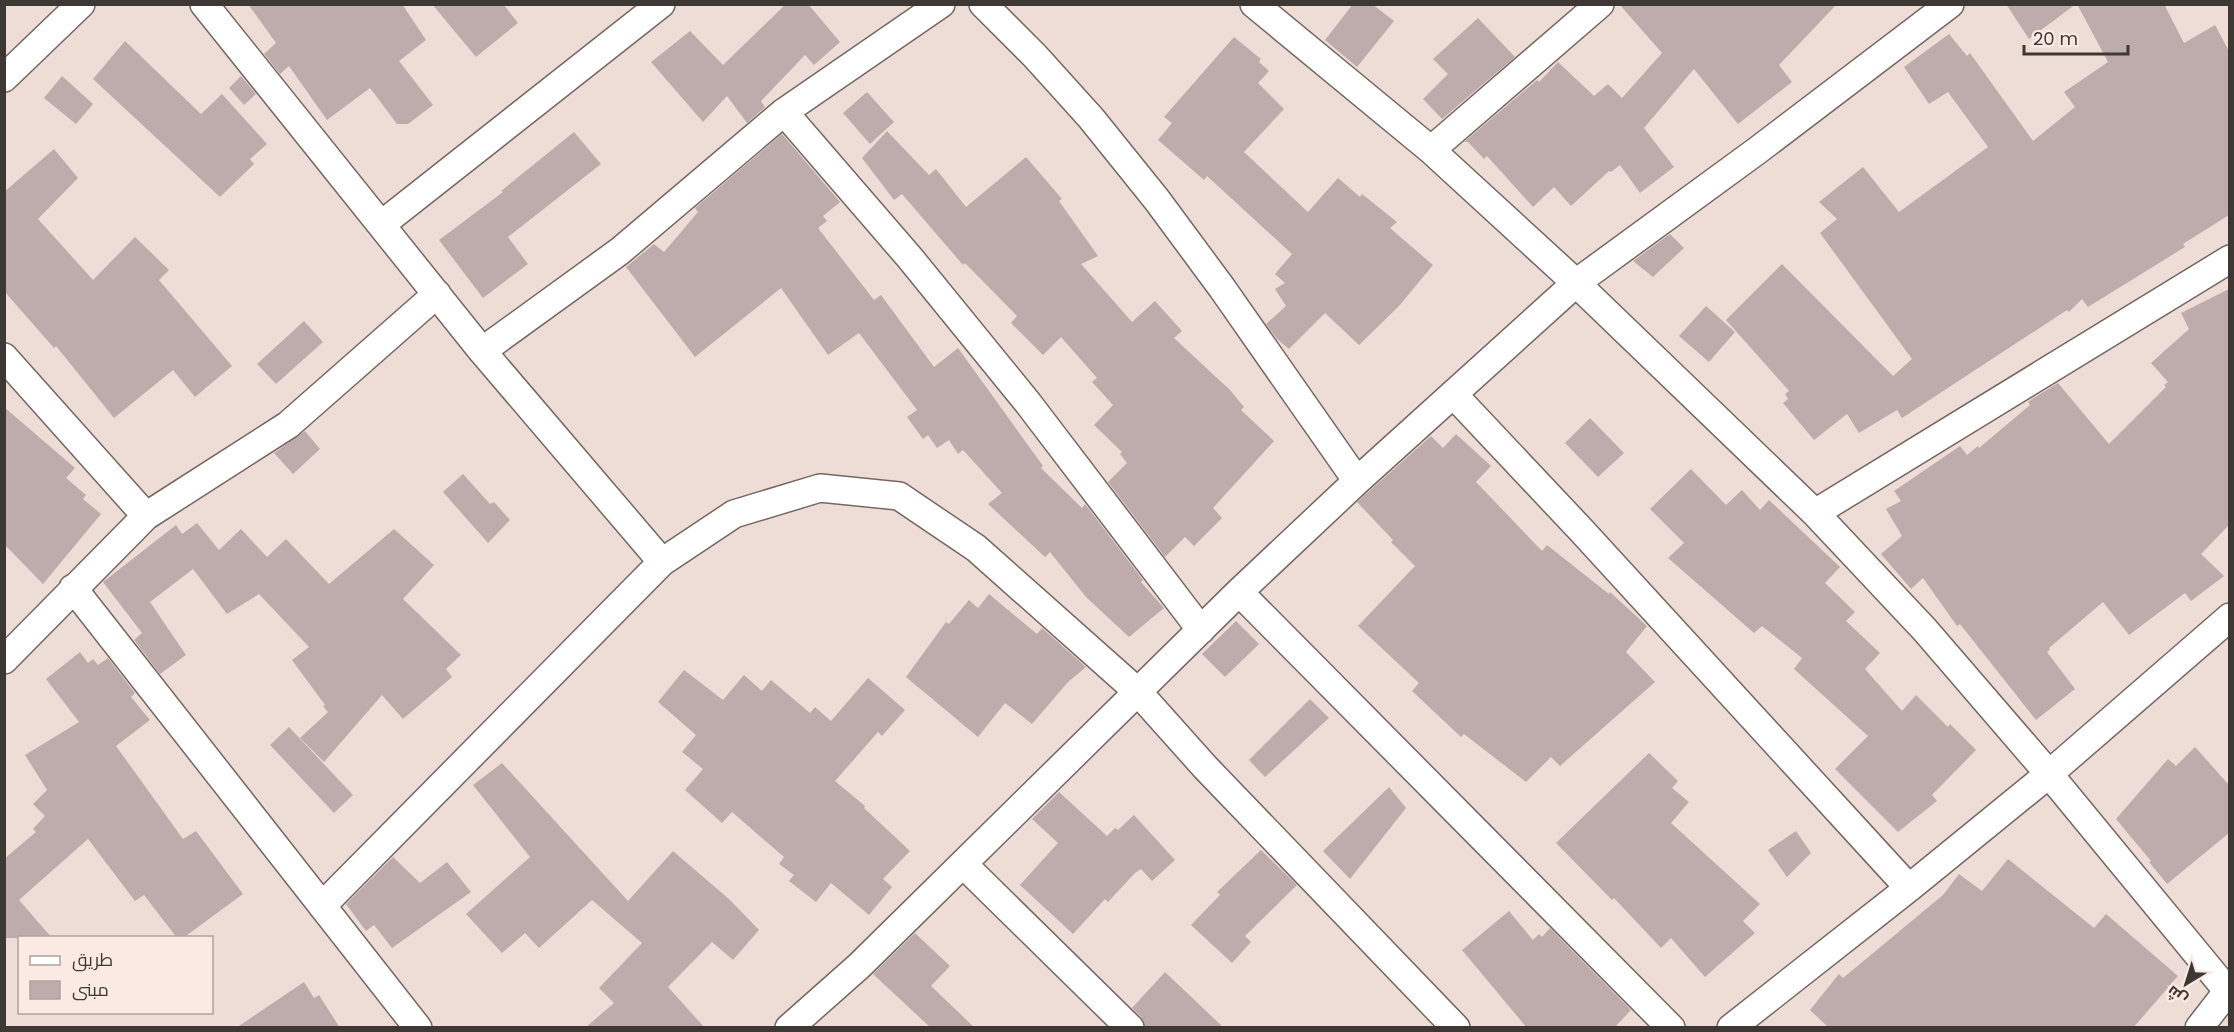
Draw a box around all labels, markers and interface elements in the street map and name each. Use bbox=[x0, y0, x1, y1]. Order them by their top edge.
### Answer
scale bar bbox=[2024, 18, 2128, 56]
text: 20 m bbox=[2033, 26, 2078, 51]
legend bbox=[18, 936, 213, 1014]
text: طريق bbox=[72, 947, 113, 972]
north arrow bbox=[2156, 954, 2216, 1014]
text: مبنى bbox=[72, 977, 109, 1002]
text: ش bbox=[2162, 980, 2192, 1011]

